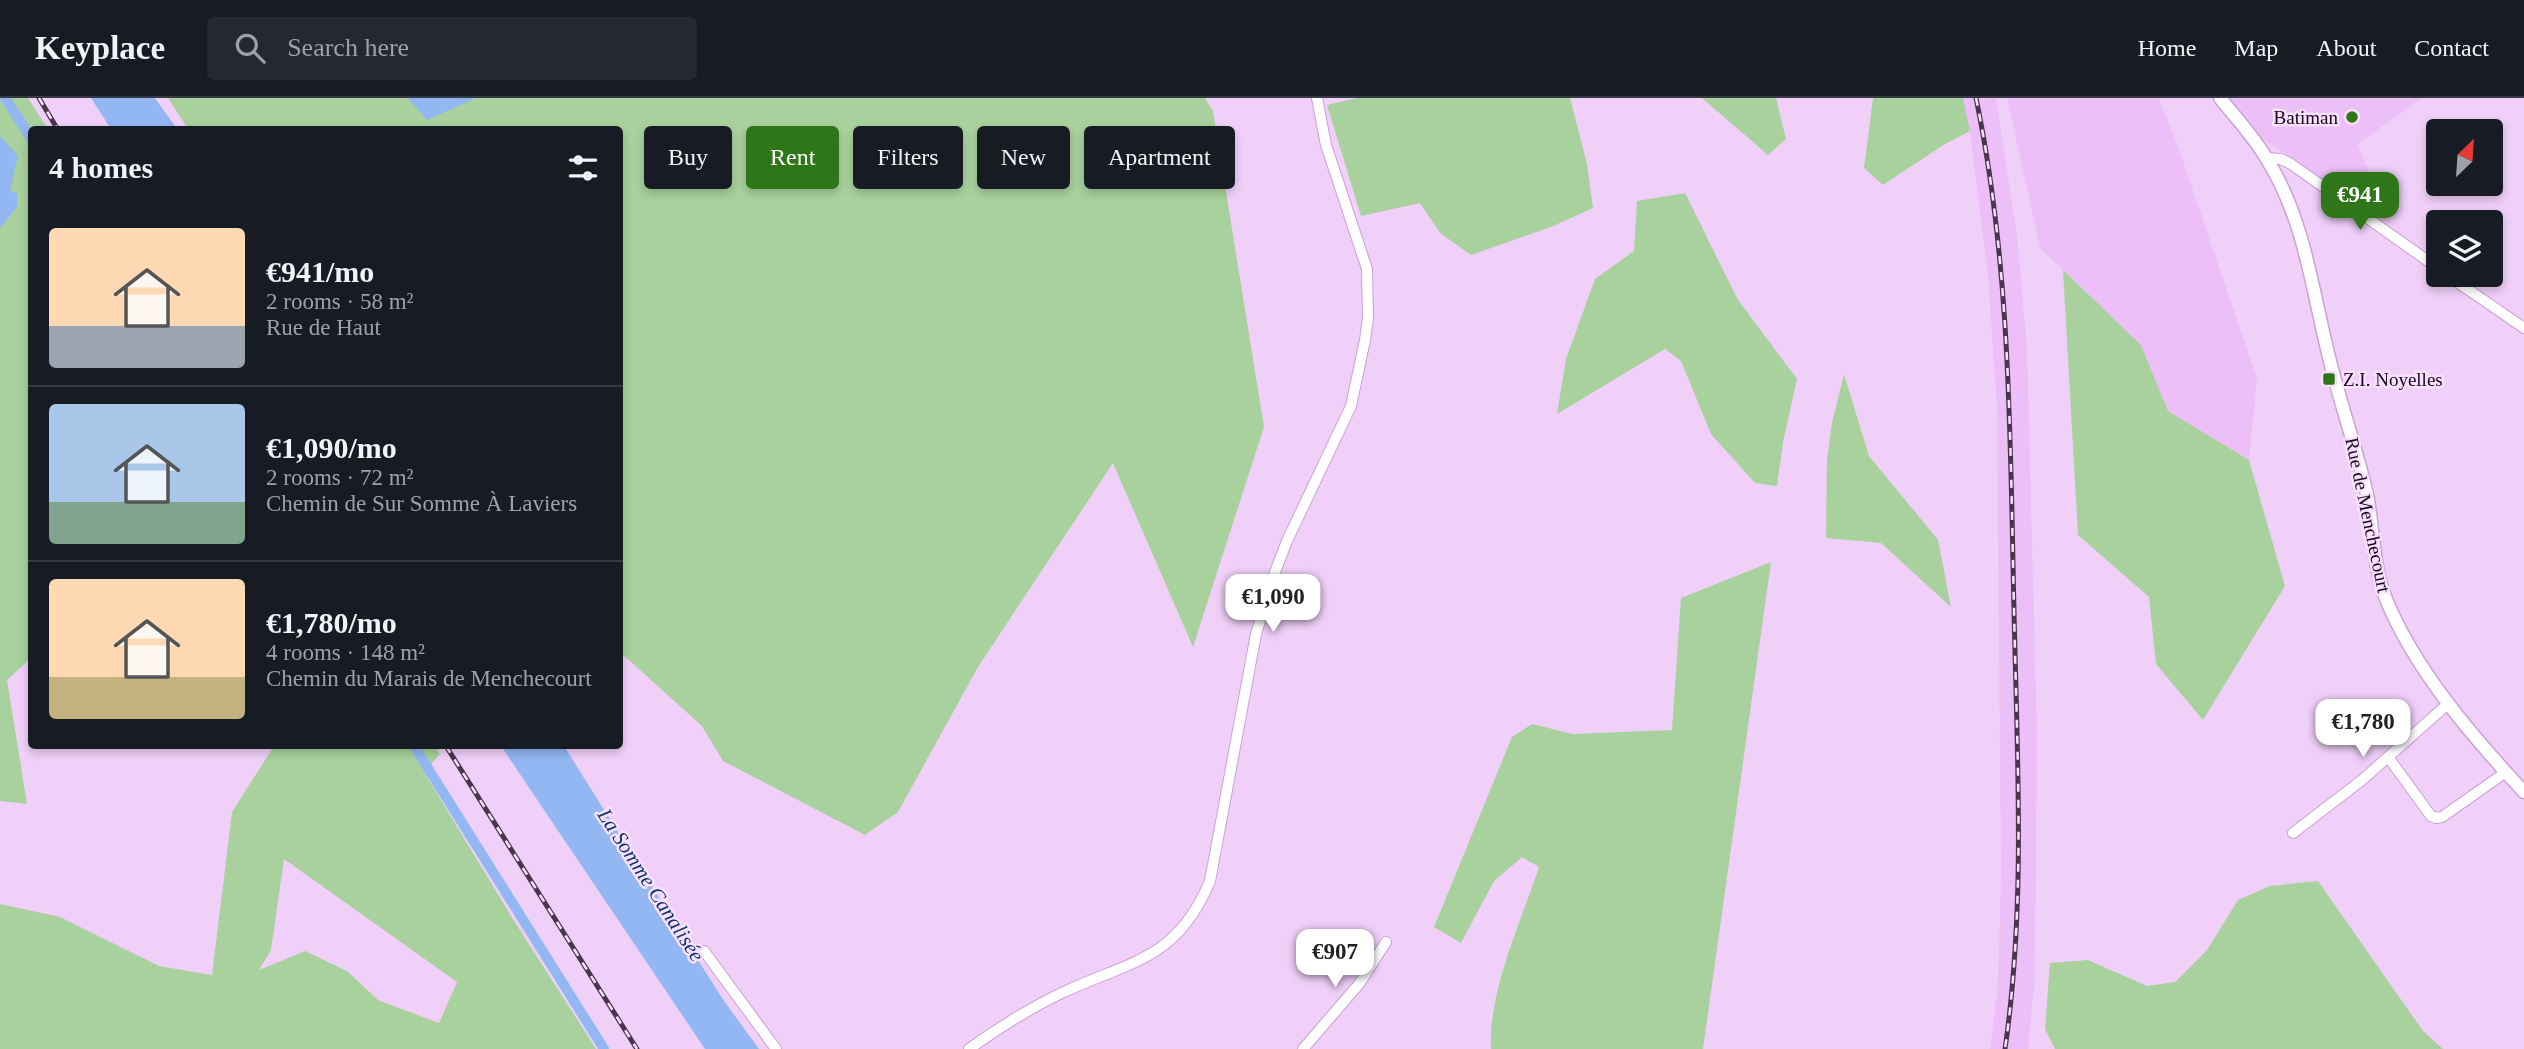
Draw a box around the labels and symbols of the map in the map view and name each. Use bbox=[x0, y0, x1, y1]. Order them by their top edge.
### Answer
place label: Batiman bbox=[2274, 107, 2338, 128]
marker: Batiman bbox=[2344, 109, 2360, 125]
north arrow bbox=[2426, 119, 2502, 196]
pin: €941 bbox=[2319, 172, 2401, 232]
place label: Z.I. Noyelles bbox=[2343, 369, 2443, 390]
marker: Z.I. Noyelles bbox=[2321, 371, 2337, 387]
street label: Rue de Menchecourt bbox=[2341, 435, 2395, 595]
pin: €1,090 bbox=[1216, 574, 1330, 634]
pin: €1,780 bbox=[2306, 700, 2420, 759]
water label: La Somme Canalisée bbox=[592, 803, 709, 966]
pin: €907 bbox=[1294, 930, 1376, 989]

